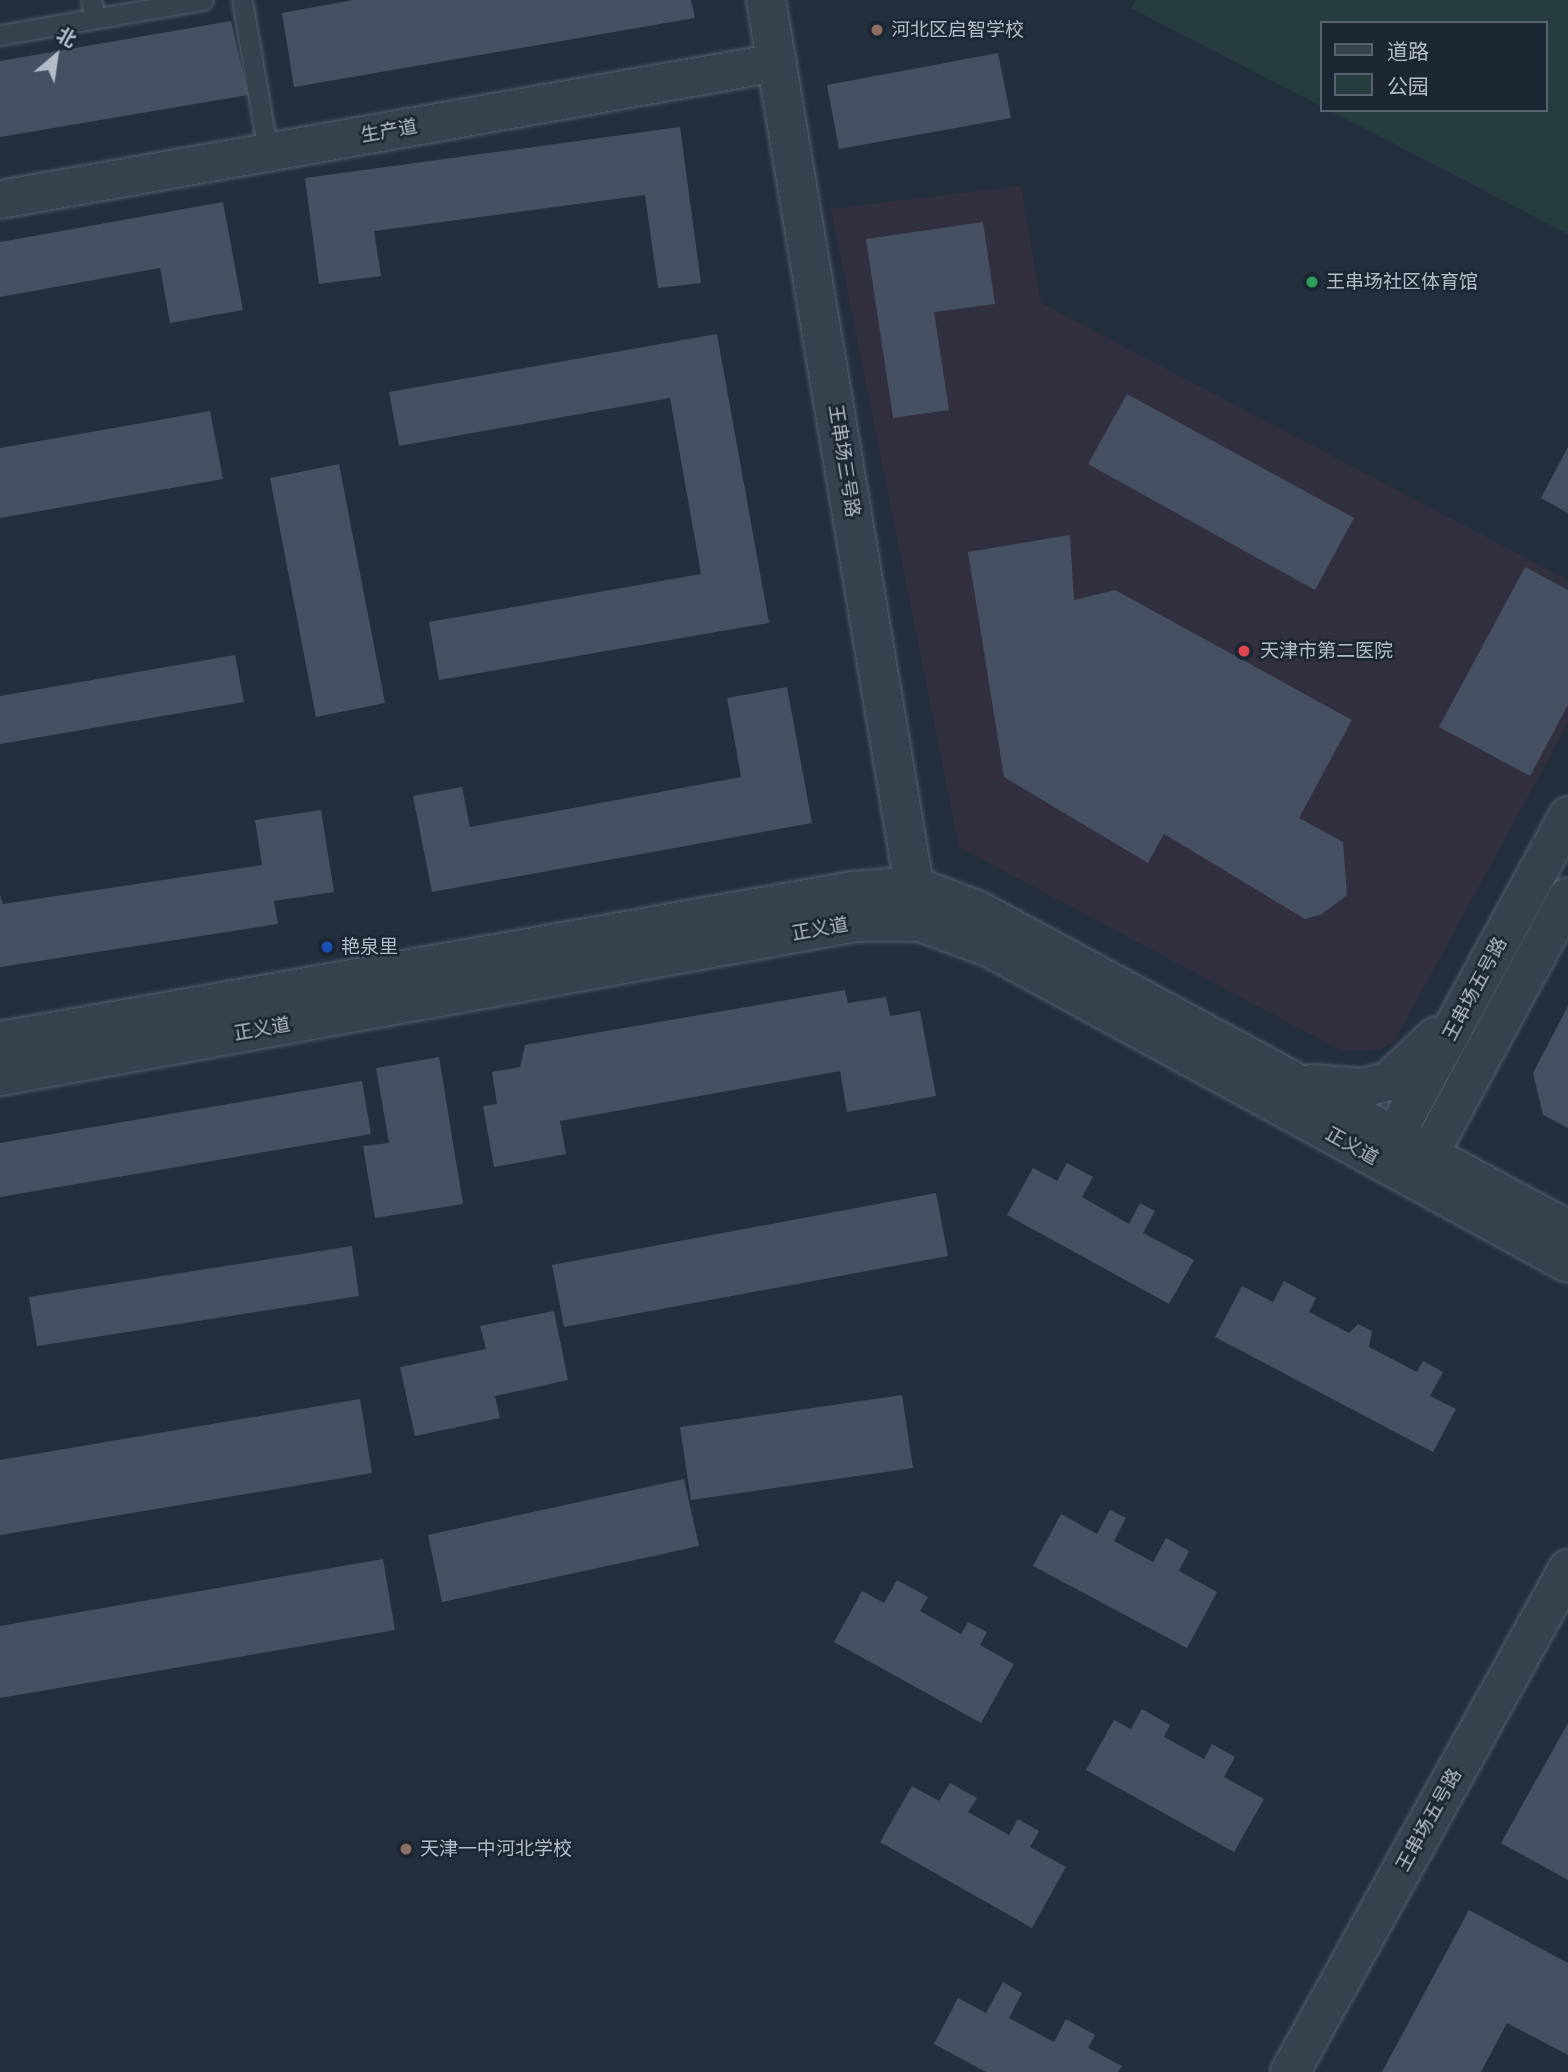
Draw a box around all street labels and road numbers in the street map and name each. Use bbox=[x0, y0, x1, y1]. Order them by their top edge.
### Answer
street label: 生产道 bbox=[359, 115, 419, 147]
street label: 王串场三号路 bbox=[824, 403, 864, 519]
street label: 正义道 bbox=[790, 913, 850, 945]
street label: 王串场五号路 bbox=[1438, 933, 1512, 1045]
street label: 正义道 bbox=[232, 1013, 292, 1045]
street label: 正义道 bbox=[1322, 1122, 1382, 1170]
street label: 王串场五号路 bbox=[1391, 1765, 1467, 1875]

